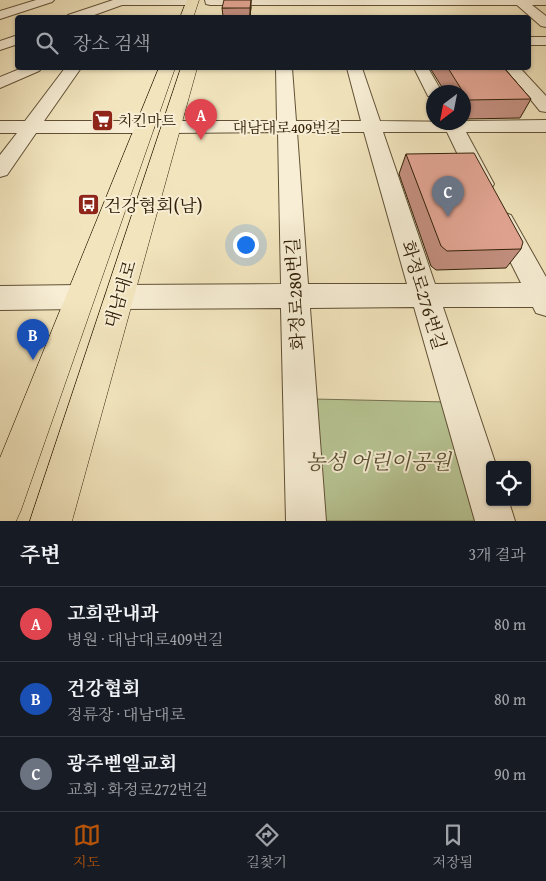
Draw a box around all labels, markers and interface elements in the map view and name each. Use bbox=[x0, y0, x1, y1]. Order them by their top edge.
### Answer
search box bbox=[15, 15, 531, 70]
icon: search bbox=[33, 29, 61, 57]
text: 장소 검색 bbox=[73, 29, 151, 57]
north arrow bbox=[426, 85, 471, 130]
pin: A bbox=[185, 99, 217, 140]
supermarket icon: 치킨마트 bbox=[90, 108, 114, 132]
place label: 치킨마트 bbox=[118, 110, 176, 131]
street label: 대남대로409번길 bbox=[233, 117, 341, 138]
pin: C bbox=[432, 176, 464, 217]
place label: 건강협회(남) bbox=[104, 192, 203, 219]
bus stop icon: 건강협회(남) bbox=[76, 193, 100, 217]
your location bbox=[233, 232, 259, 258]
street label: 화정로280번길 bbox=[279, 237, 311, 351]
street label: 화정로276번길 bbox=[395, 237, 453, 353]
street label: 대남대로 bbox=[97, 257, 143, 331]
pin: B bbox=[17, 319, 49, 360]
park label: 농성 어린이공원 bbox=[305, 446, 453, 477]
map controls bbox=[486, 461, 531, 506]
button: locate bbox=[486, 461, 531, 506]
text: 주변 bbox=[20, 539, 61, 570]
text: 3개 결과 bbox=[468, 542, 526, 566]
text: 고희관내과 bbox=[67, 599, 159, 627]
text: A bbox=[31, 612, 41, 636]
text: 80 m bbox=[494, 612, 526, 636]
text: 병원 · 대남대로409번길 bbox=[67, 627, 223, 651]
text: 건강협회 bbox=[67, 674, 140, 702]
text: B bbox=[31, 687, 41, 711]
text: 80 m bbox=[494, 687, 526, 711]
text: 정류장 · 대남대로 bbox=[67, 702, 185, 726]
text: 광주벧엘교회 bbox=[67, 749, 177, 777]
text: C bbox=[31, 762, 41, 786]
text: 90 m bbox=[494, 762, 526, 786]
text: 교회 · 화정로272번길 bbox=[67, 777, 208, 801]
tab: 지도 bbox=[73, 821, 101, 872]
tab: 길찾기 bbox=[246, 821, 287, 872]
tab: 저장됨 bbox=[433, 821, 473, 872]

